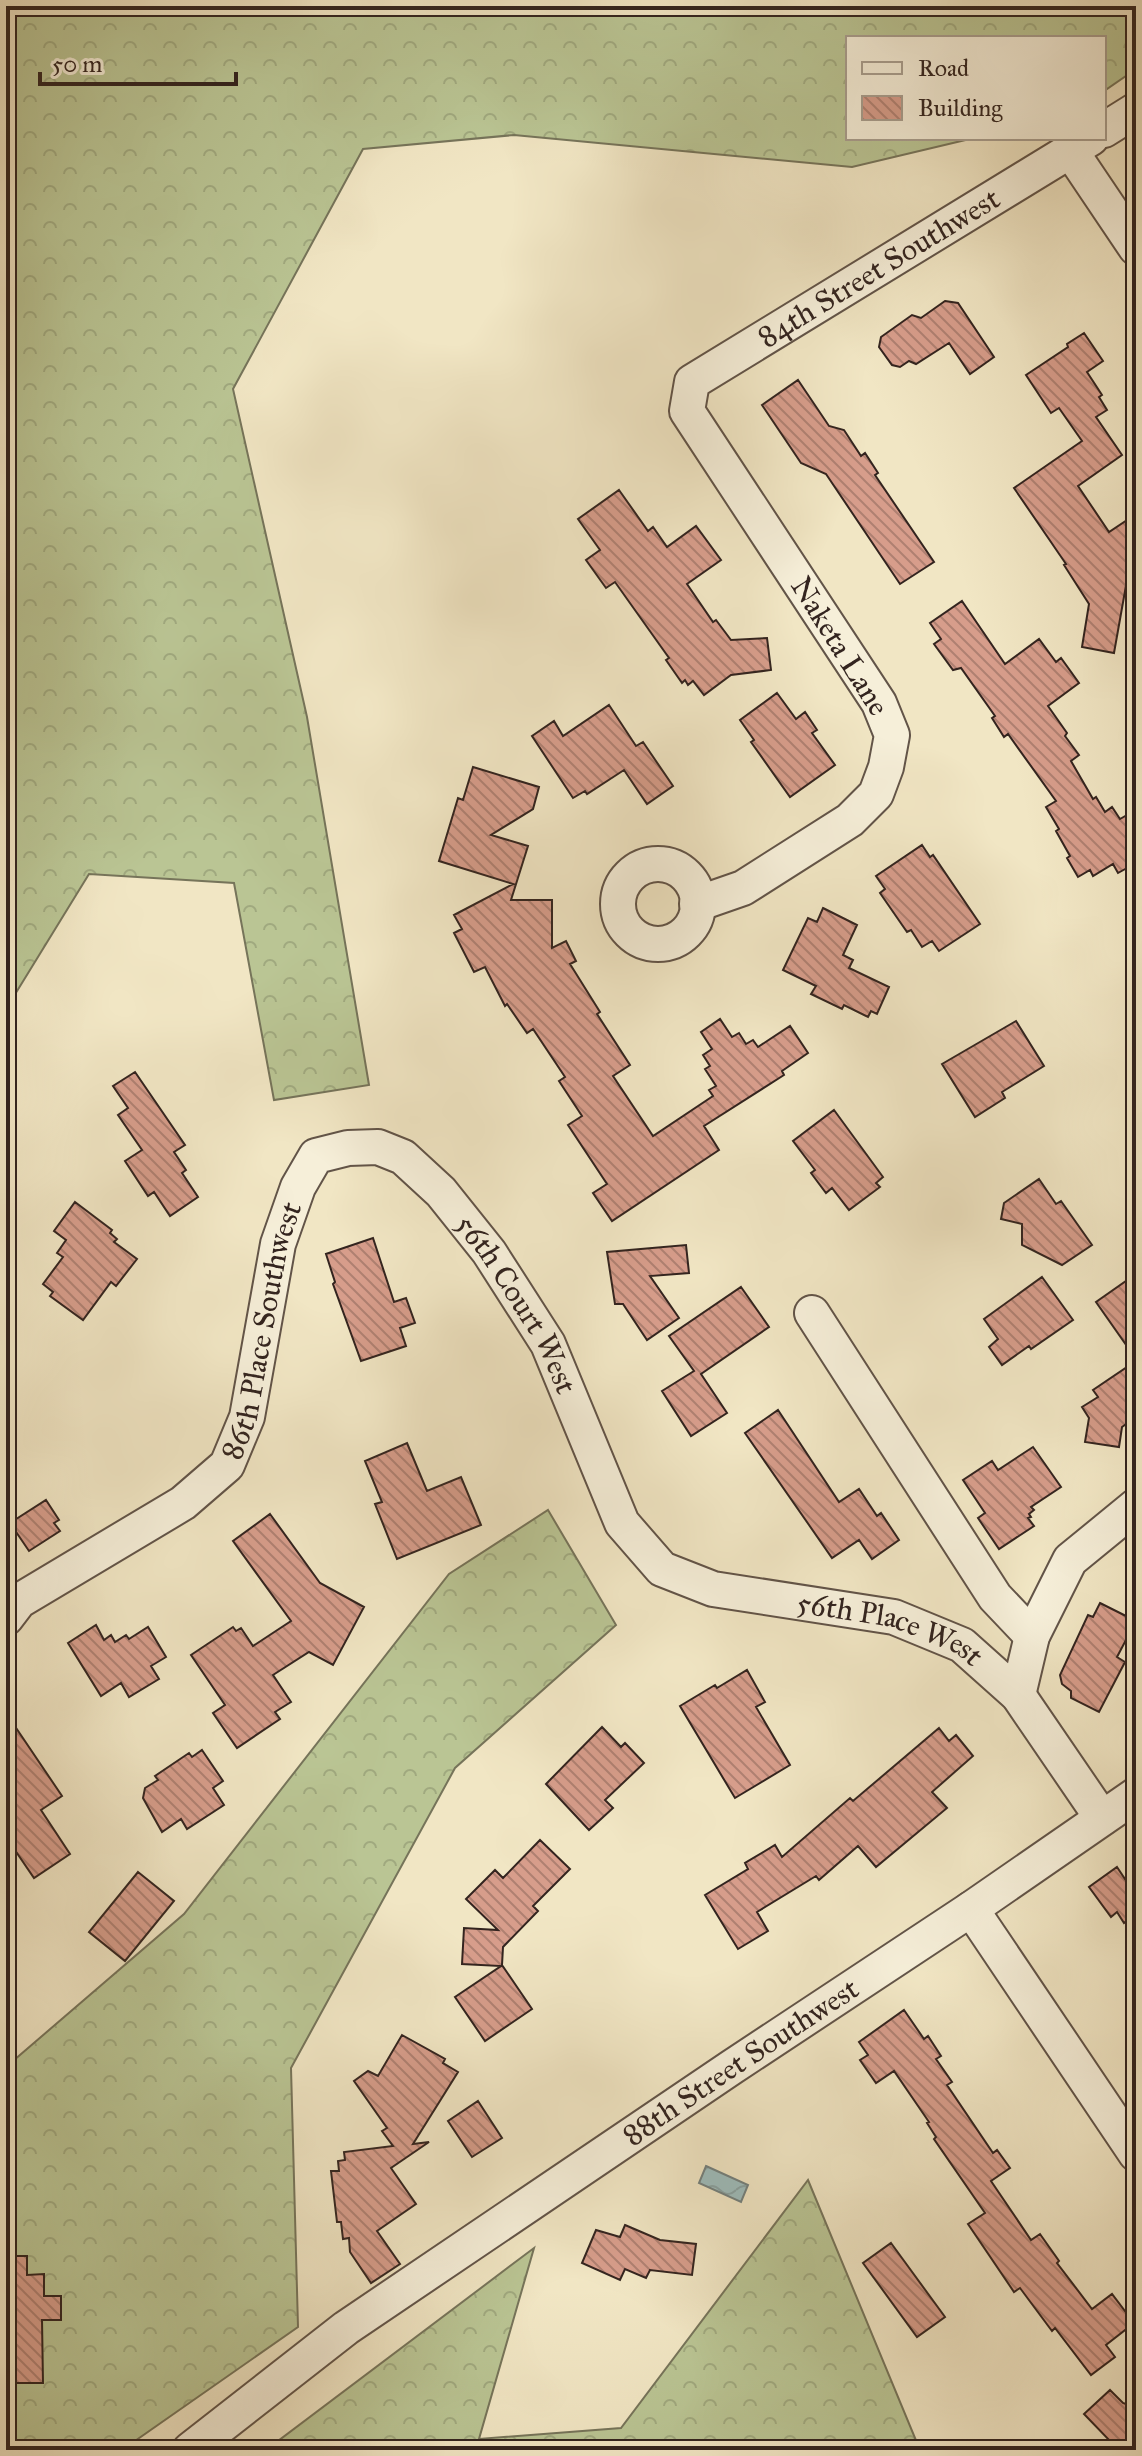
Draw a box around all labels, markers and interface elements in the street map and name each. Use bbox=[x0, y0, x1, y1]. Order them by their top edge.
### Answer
scale bar bbox=[40, 36, 236, 86]
legend bbox=[846, 36, 1106, 140]
text: 50 m bbox=[52, 49, 102, 79]
text: Road bbox=[918, 53, 969, 83]
text: Building bbox=[918, 93, 1003, 123]
street label: 84th Street Southwest bbox=[751, 180, 1006, 355]
street label: Naketa Lane bbox=[783, 570, 897, 722]
street label: 86th Place Southwest bbox=[213, 1197, 310, 1465]
street label: 56th Court West bbox=[448, 1207, 585, 1399]
street label: 56th Place West bbox=[794, 1584, 991, 1674]
street label: 88th Street Southwest bbox=[616, 1970, 866, 2154]

